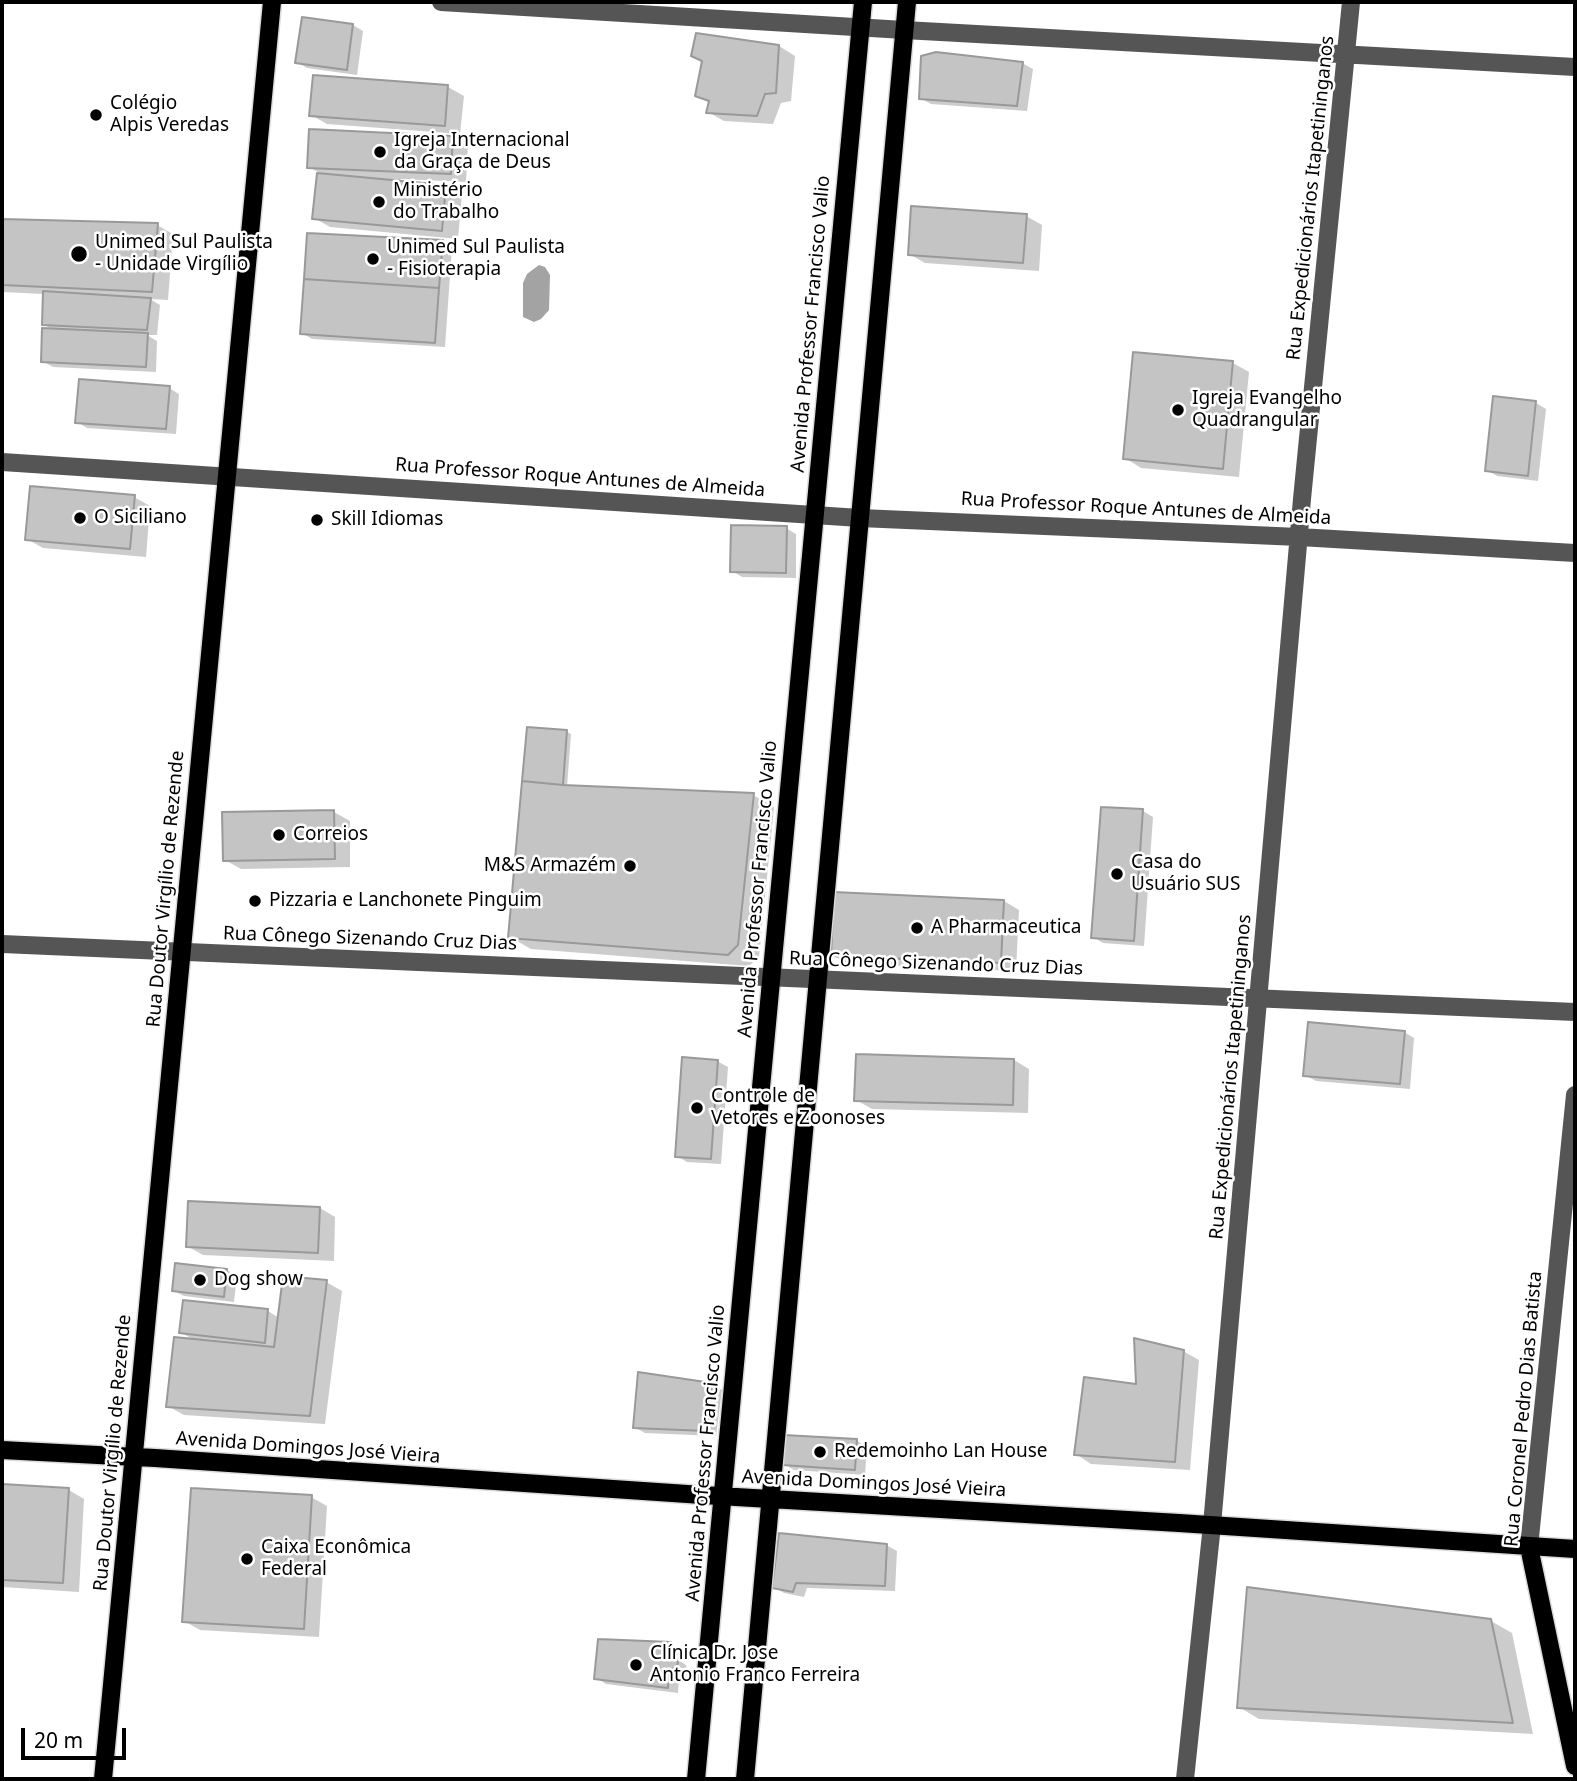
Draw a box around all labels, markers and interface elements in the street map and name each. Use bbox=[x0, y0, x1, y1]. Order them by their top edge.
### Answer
street label: Rua Expedicionários Itapetininganos bbox=[1283, 35, 1339, 361]
place label: Colégio Alpis Veredas bbox=[110, 93, 229, 137]
marker: Colégio Alpis Veredas bbox=[88, 107, 104, 123]
place label: Igreja Internacional da Graça de Deus bbox=[394, 130, 570, 174]
marker: Igreja Internacional da Graça de Deus bbox=[372, 144, 388, 160]
street label: Avenida Professor Francisco Valio bbox=[787, 175, 835, 473]
place label: Ministério do Trabalho bbox=[393, 180, 499, 224]
marker: Ministério do Trabalho bbox=[371, 194, 387, 210]
place label: Unimed Sul Paulista - Unidade Virgílio bbox=[95, 232, 273, 276]
place label: Unimed Sul Paulista - Fisioterapia bbox=[387, 237, 565, 281]
marker: Unimed Sul Paulista - Unidade Virgílio bbox=[69, 244, 89, 264]
marker: Unimed Sul Paulista - Fisioterapia bbox=[365, 251, 381, 267]
place label: Igreja Evangelho Quadrangular bbox=[1192, 388, 1342, 432]
marker: Igreja Evangelho Quadrangular bbox=[1170, 402, 1186, 418]
street label: Rua Professor Roque Antunes de Almeida bbox=[394, 454, 766, 502]
street label: Rua Professor Roque Antunes de Almeida bbox=[960, 488, 1332, 530]
place label: O Siciliano bbox=[94, 507, 187, 529]
place label: Skill Idiomas bbox=[331, 509, 443, 531]
marker: O Siciliano bbox=[72, 510, 88, 526]
marker: Skill Idiomas bbox=[309, 512, 325, 528]
street label: Avenida Professor Francisco Valio bbox=[734, 740, 782, 1038]
street label: Rua Doutor Virgílio de Rezende bbox=[143, 750, 189, 1028]
place label: Correios bbox=[293, 824, 368, 846]
marker: Correios bbox=[271, 827, 287, 843]
place label: Casa do Usuário SUS bbox=[1131, 852, 1240, 896]
place label: M&S Armazém bbox=[484, 855, 616, 877]
marker: M&S Armazém bbox=[622, 858, 638, 874]
marker: Casa do Usuário SUS bbox=[1109, 866, 1125, 882]
place label: Pizzaria e Lanchonete Pinguim bbox=[269, 890, 542, 912]
marker: Pizzaria e Lanchonete Pinguim bbox=[247, 893, 263, 909]
street label: Rua Expedicionários Itapetininganos bbox=[1205, 914, 1257, 1240]
place label: A Pharmaceutica bbox=[931, 917, 1081, 939]
marker: A Pharmaceutica bbox=[909, 920, 925, 936]
street label: Rua Cônego Sizenando Cruz Dias bbox=[222, 922, 518, 956]
street label: Rua Cônego Sizenando Cruz Dias bbox=[788, 947, 1084, 981]
place label: Controle de Vetores e Zoonoses bbox=[711, 1086, 885, 1130]
marker: Controle de Vetores e Zoonoses bbox=[689, 1100, 705, 1116]
place label: Dog show bbox=[214, 1269, 303, 1291]
street label: Rua Coronel Pedro Dias Batista bbox=[1501, 1270, 1547, 1548]
marker: Dog show bbox=[192, 1272, 208, 1288]
street label: Avenida Professor Francisco Valio bbox=[682, 1304, 730, 1602]
street label: Rua Doutor Virgílio de Rezende bbox=[90, 1314, 136, 1592]
street label: Avenida Domingos José Vieira bbox=[175, 1427, 441, 1469]
place label: Redemoinho Lan House bbox=[834, 1441, 1047, 1463]
marker: Redemoinho Lan House bbox=[812, 1444, 828, 1460]
street label: Avenida Domingos José Vieira bbox=[741, 1466, 1007, 1502]
place label: Caixa Econômica Federal bbox=[261, 1537, 411, 1581]
marker: Caixa Econômica Federal bbox=[239, 1551, 255, 1567]
place label: Clínica Dr. Jose Antonio Franco Ferreira bbox=[650, 1643, 860, 1687]
marker: Clínica Dr. Jose Antonio Franco Ferreira bbox=[628, 1657, 644, 1673]
scale bar bbox=[24, 1714, 130, 1758]
text: 20 m bbox=[34, 1726, 83, 1754]

